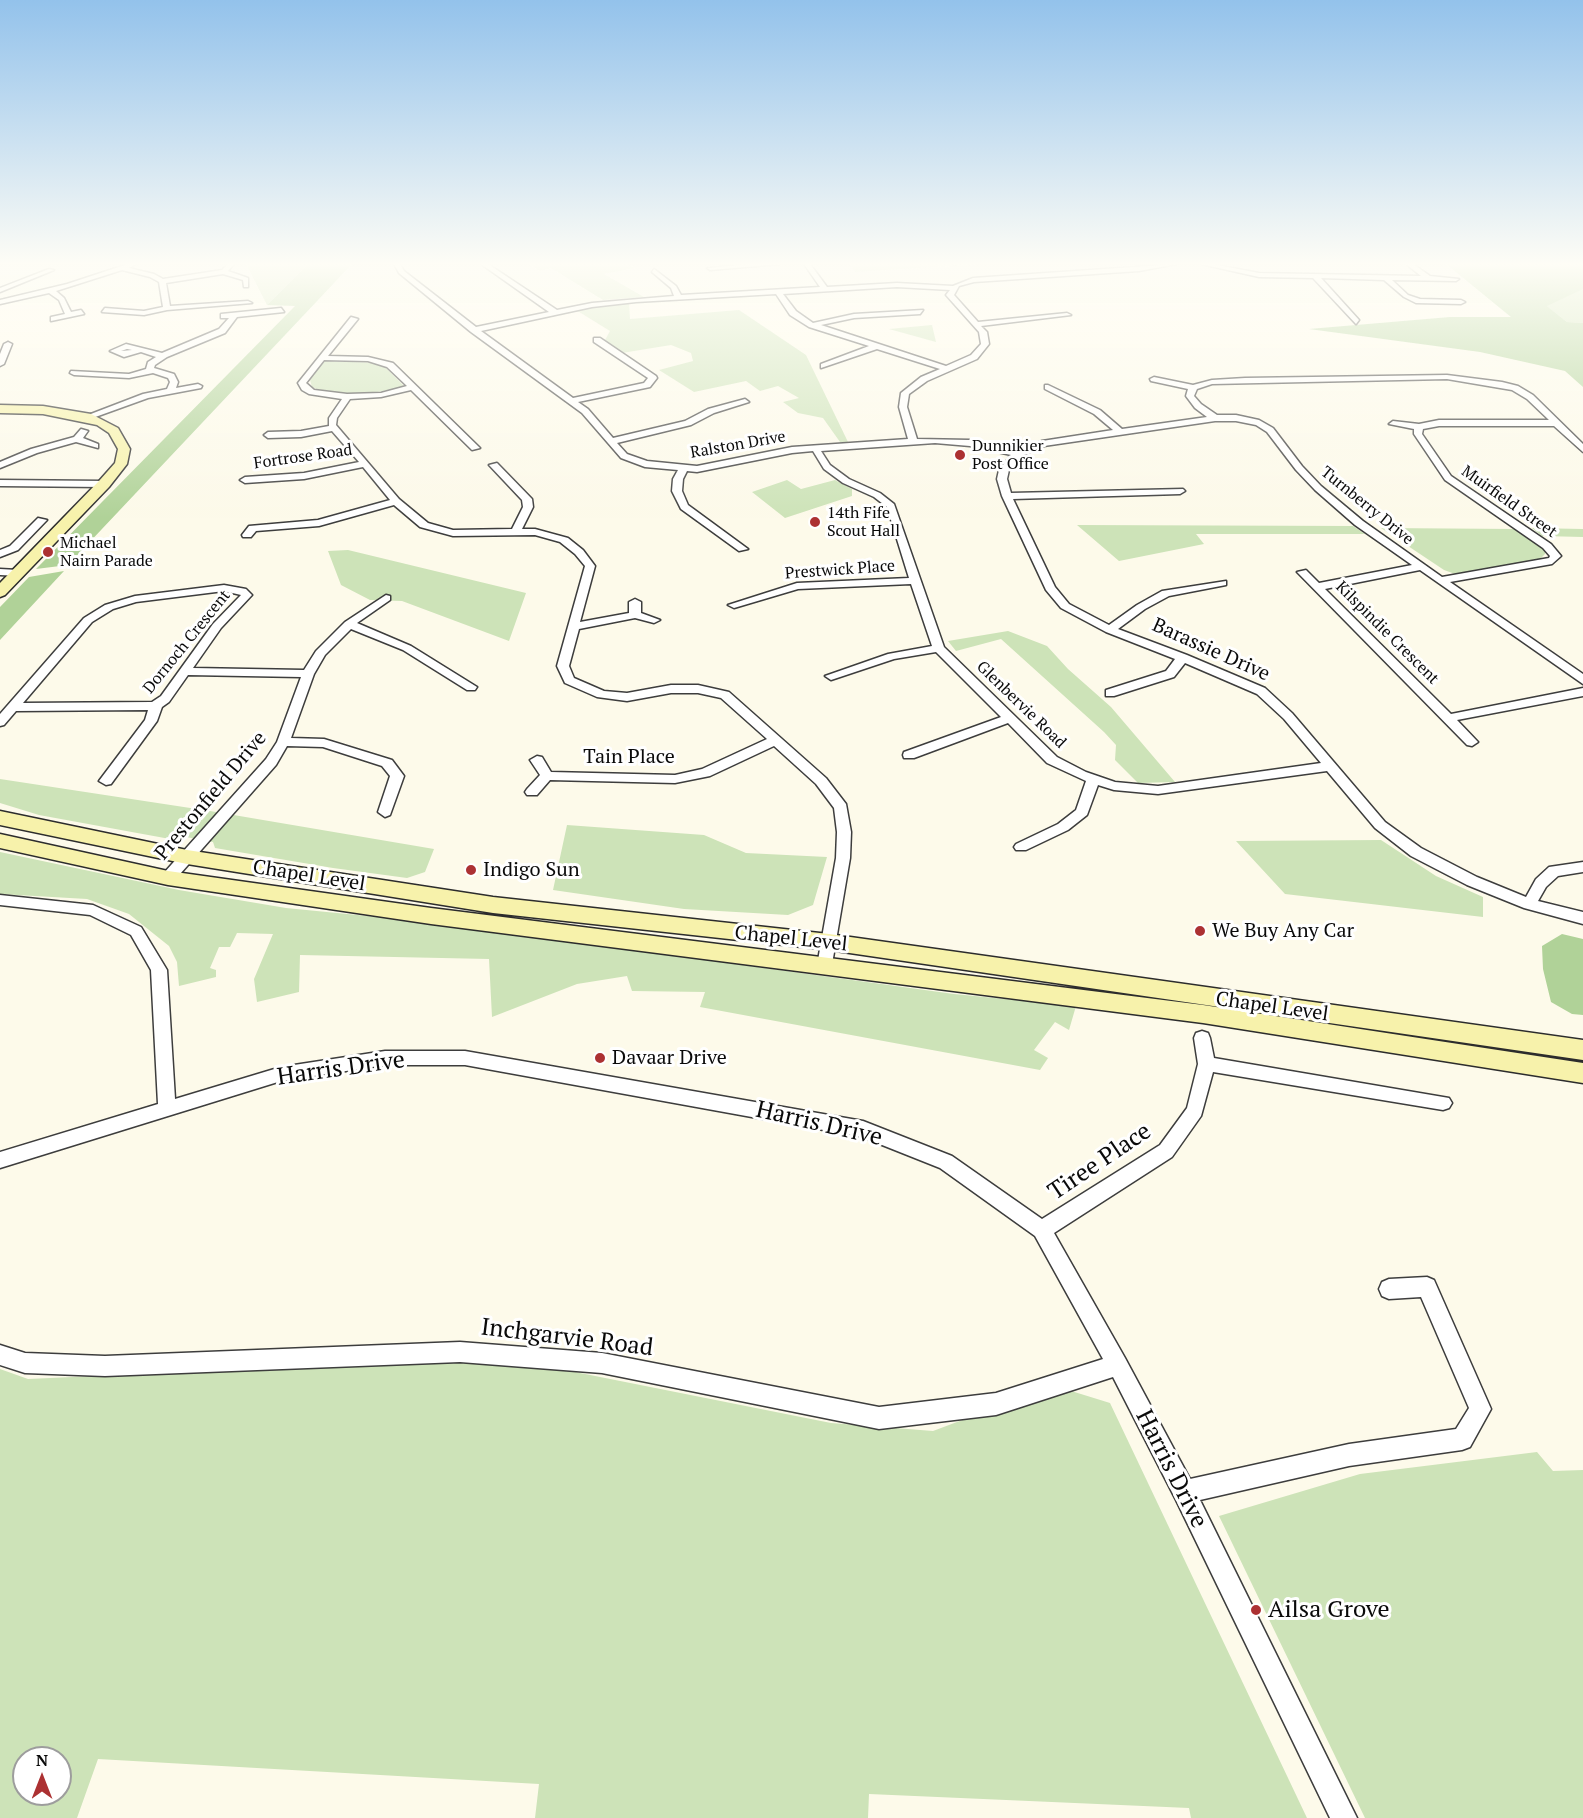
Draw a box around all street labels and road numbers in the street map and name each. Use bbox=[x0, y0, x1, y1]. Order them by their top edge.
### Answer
street label: Ralston Drive bbox=[689, 427, 787, 463]
street label: Fortrose Road bbox=[253, 441, 353, 473]
street label: Muirfield Street bbox=[1458, 462, 1560, 542]
street label: Turnberry Drive bbox=[1317, 463, 1417, 549]
street label: Prestwick Place bbox=[784, 557, 896, 583]
street label: Kilspindie Crescent bbox=[1331, 577, 1443, 689]
street label: Dornoch Crescent bbox=[139, 586, 235, 698]
street label: Barassie Drive bbox=[1149, 613, 1273, 687]
street label: Glenbervie Road bbox=[972, 657, 1070, 753]
street label: Prestonfield Drive bbox=[150, 727, 272, 865]
street label: Tain Place bbox=[583, 745, 675, 769]
street label: Chapel Level bbox=[251, 855, 367, 897]
street label: Chapel Level bbox=[733, 921, 849, 957]
street label: Chapel Level bbox=[1214, 987, 1330, 1027]
street label: Harris Drive bbox=[275, 1046, 407, 1092]
street label: Harris Drive bbox=[753, 1095, 885, 1153]
street label: Tiree Place bbox=[1043, 1117, 1157, 1207]
street label: Inchgarvie Road bbox=[479, 1313, 655, 1363]
street label: Harris Drive bbox=[1129, 1405, 1213, 1533]

